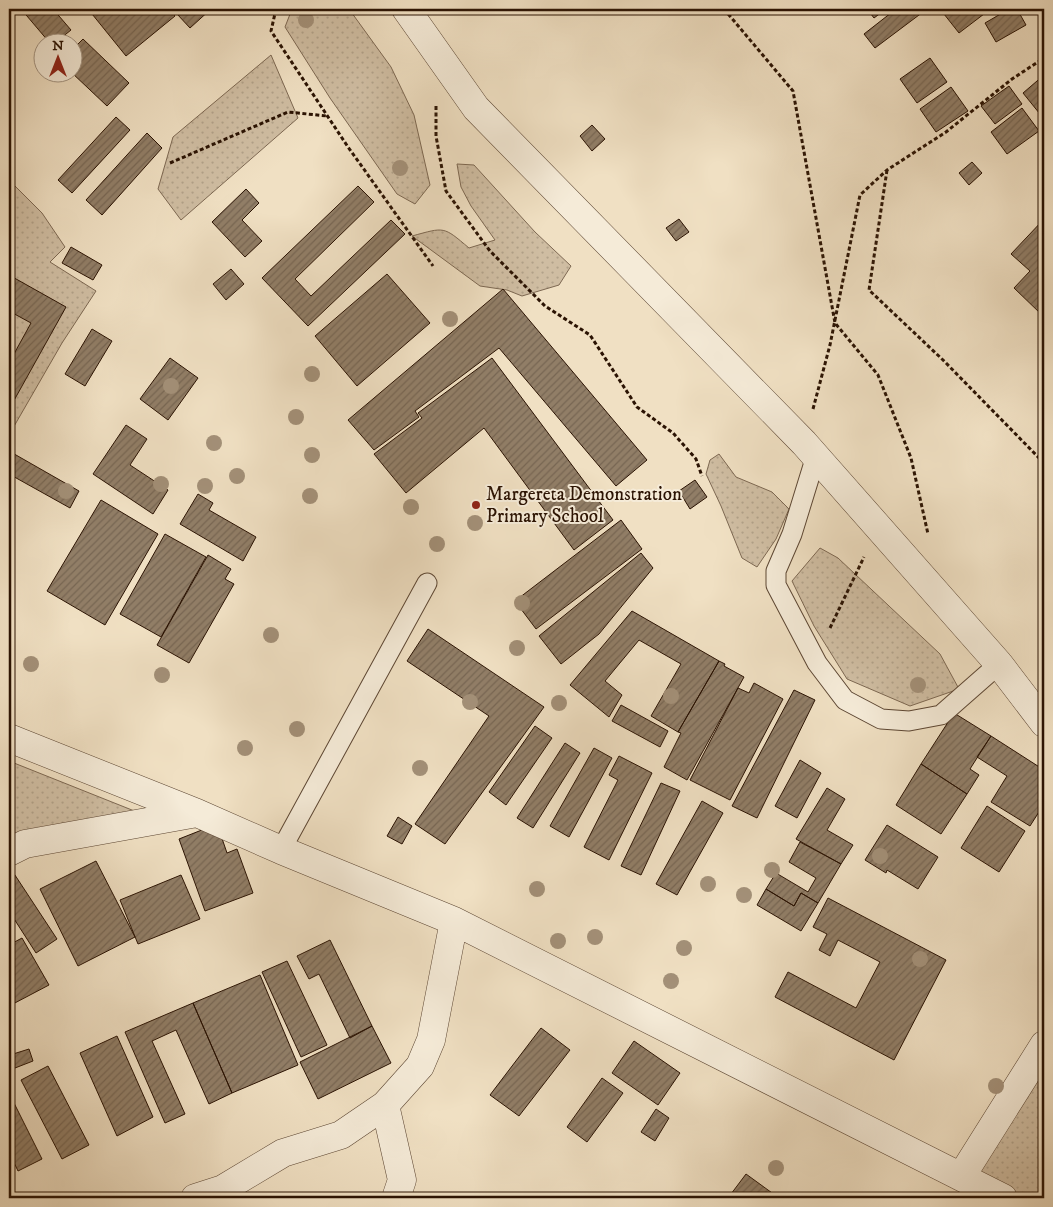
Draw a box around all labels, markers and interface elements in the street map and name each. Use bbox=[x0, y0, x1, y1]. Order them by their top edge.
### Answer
north arrow bbox=[32, 32, 82, 82]
text: N bbox=[52, 37, 64, 55]
place label: Margereta Demonstration Primary School bbox=[486, 483, 682, 528]
marker: Margereta Demonstration Primary School bbox=[470, 499, 482, 511]

